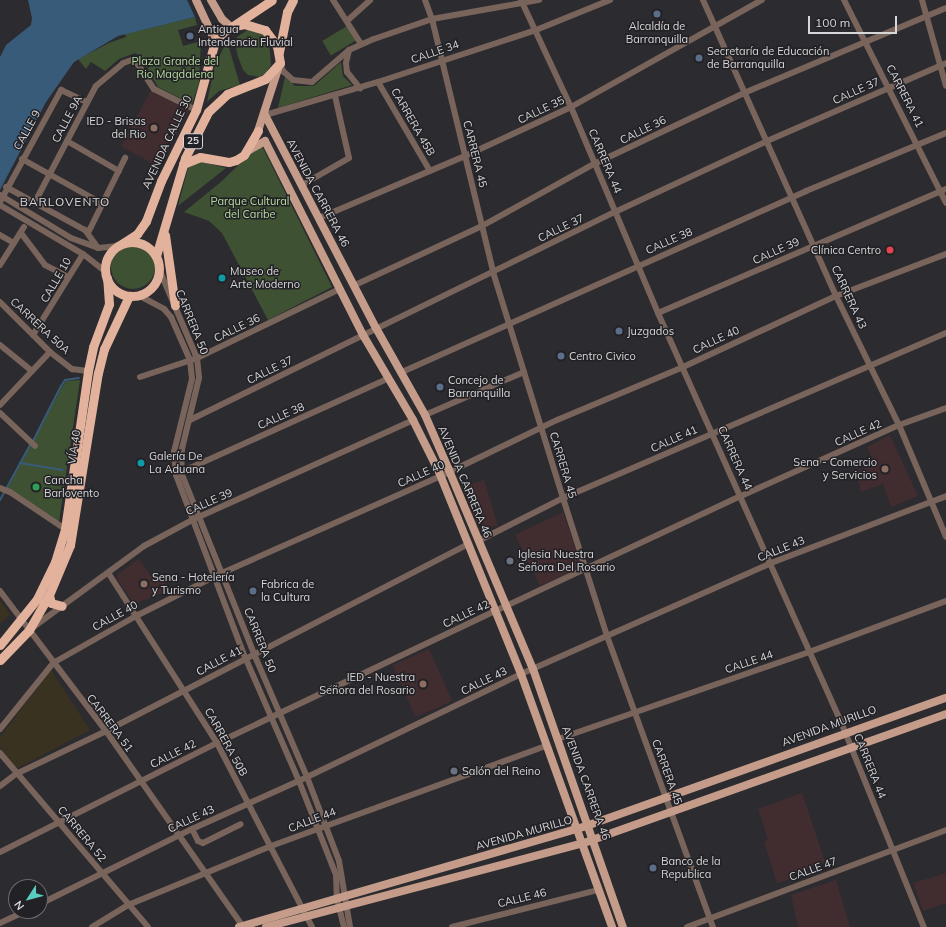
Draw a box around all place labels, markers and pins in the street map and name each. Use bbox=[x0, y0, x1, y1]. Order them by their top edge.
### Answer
marker: Alcaldía de Barranquilla bbox=[652, 9, 662, 19]
place label: Alcaldía de Barranquilla bbox=[626, 20, 688, 46]
place label: Antigua Intendencia Fluvial bbox=[198, 23, 293, 49]
marker: Antigua Intendencia Fluvial bbox=[185, 31, 195, 41]
place label: Secretaría de Educación de Barranquilla bbox=[707, 45, 829, 71]
marker: Secretaría de Educación de Barranquilla bbox=[694, 53, 704, 63]
place label: IED - Brisas del Rio bbox=[86, 115, 146, 141]
marker: IED - Brisas del Rio bbox=[149, 123, 159, 133]
place label: Clínica Centro bbox=[811, 243, 881, 257]
marker: Clínica Centro bbox=[884, 244, 896, 256]
place label: Museo de Arte Moderno bbox=[230, 265, 300, 291]
marker: Museo de Arte Moderno bbox=[217, 273, 227, 283]
place label: Juzgados bbox=[627, 324, 674, 338]
marker: Juzgados bbox=[614, 326, 624, 336]
place label: Centro Civico bbox=[569, 349, 636, 363]
marker: Centro Civico bbox=[556, 351, 566, 361]
place label: Concejo de Barranquilla bbox=[448, 374, 510, 400]
marker: Concejo de Barranquilla bbox=[435, 382, 445, 392]
place label: Galería De La Aduana bbox=[149, 450, 205, 476]
place label: Sena - Comercio y Servicios bbox=[793, 456, 877, 482]
marker: Galería De La Aduana bbox=[136, 458, 146, 468]
marker: Sena - Comercio y Servicios bbox=[880, 464, 890, 474]
place label: Cancha Barlovento bbox=[44, 474, 99, 500]
marker: Cancha Barlovento bbox=[31, 482, 41, 492]
place label: Iglesia Nuestra Señora Del Rosario bbox=[518, 548, 615, 574]
marker: Iglesia Nuestra Señora Del Rosario bbox=[505, 556, 515, 566]
place label: Sena - Hotelería y Turismo bbox=[152, 571, 235, 597]
place label: Fabrica de la Cultura bbox=[261, 578, 314, 604]
marker: Sena - Hotelería y Turismo bbox=[139, 579, 149, 589]
marker: Fabrica de la Cultura bbox=[248, 586, 258, 596]
place label: IED - Nuestra Señora del Rosario bbox=[319, 671, 415, 697]
marker: IED - Nuestra Señora del Rosario bbox=[418, 679, 428, 689]
place label: Salón del Reino bbox=[462, 764, 541, 778]
marker: Salón del Reino bbox=[449, 766, 459, 776]
place label: Banco de la Republica bbox=[661, 855, 721, 881]
marker: Banco de la Republica bbox=[648, 863, 658, 873]

